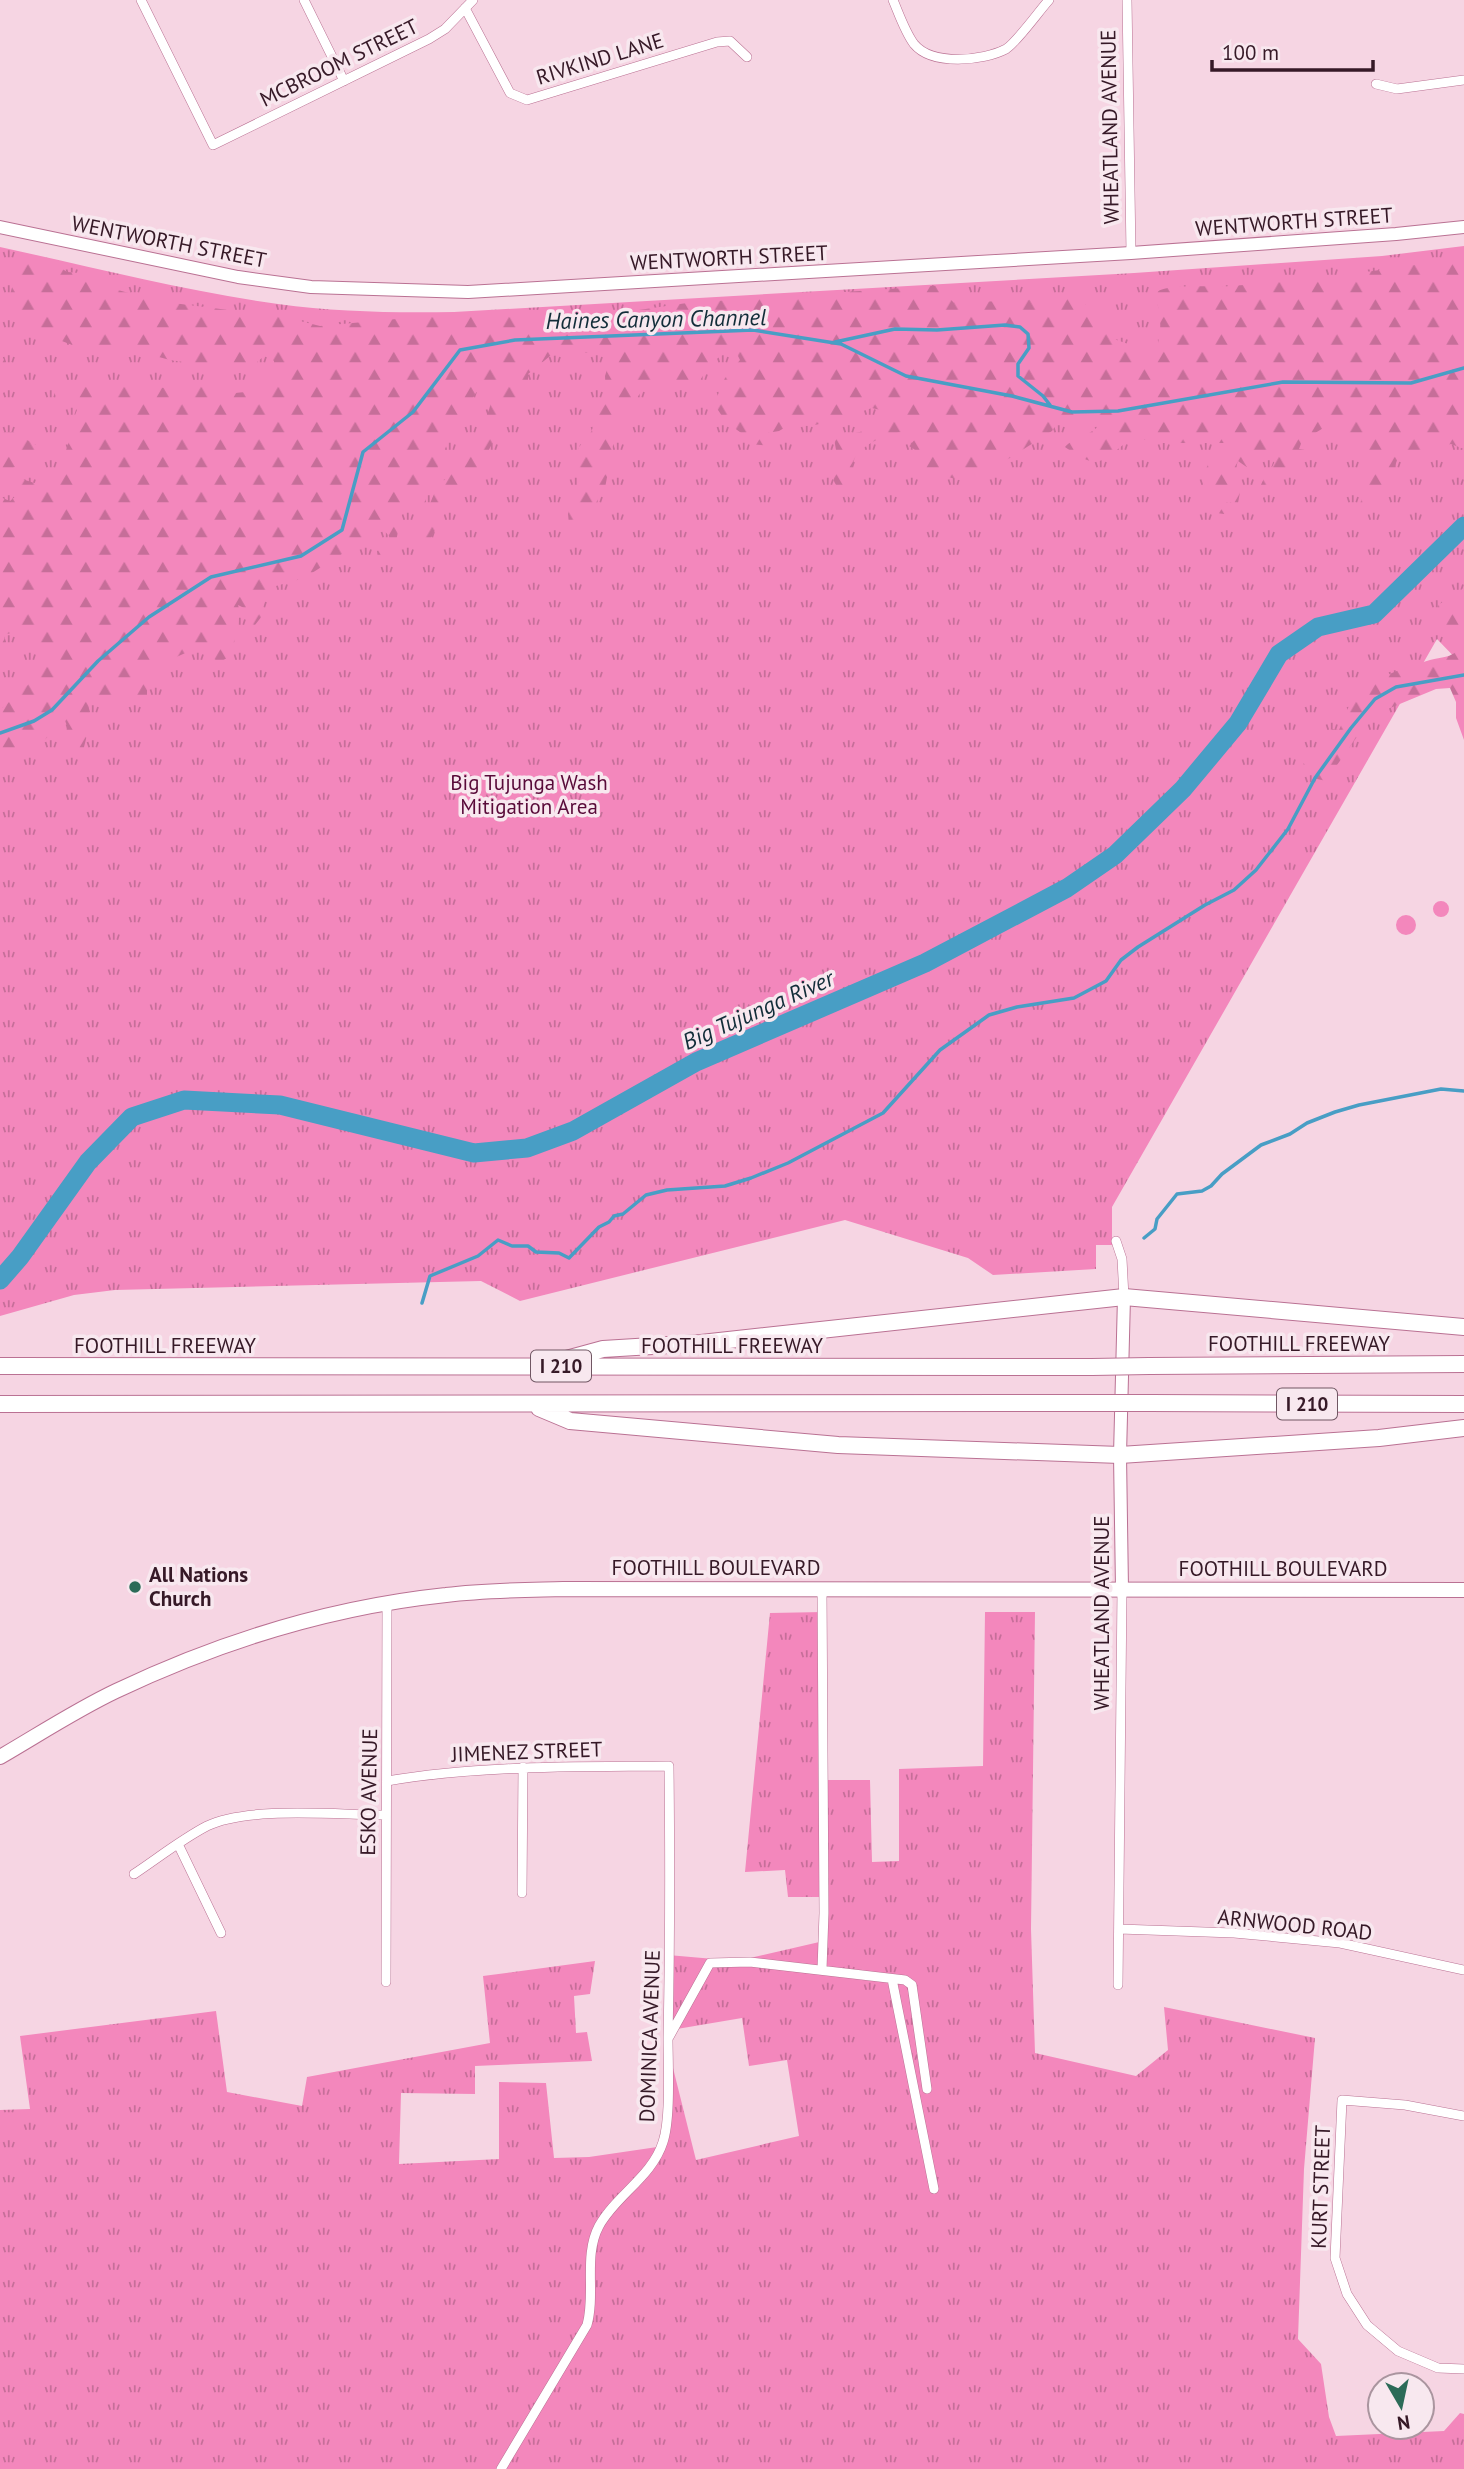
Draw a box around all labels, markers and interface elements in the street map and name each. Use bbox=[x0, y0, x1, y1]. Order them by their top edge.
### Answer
street label: MCBROOM STREET bbox=[255, 12, 423, 113]
street label: RIVKIND LANE bbox=[533, 26, 667, 91]
scale bar bbox=[1212, 28, 1373, 72]
street label: WHEATLAND AVENUE bbox=[1094, 29, 1125, 225]
text: 100 m bbox=[1222, 39, 1279, 66]
street label: WENTWORTH STREET bbox=[1194, 201, 1394, 242]
street label: WENTWORTH STREET bbox=[69, 209, 269, 274]
street label: WENTWORTH STREET bbox=[629, 239, 829, 276]
water label: Haines Canyon Channel bbox=[545, 302, 767, 335]
park label: Big Tujunga Wash Mitigation Area bbox=[450, 769, 608, 820]
water label: Big Tujunga River bbox=[678, 963, 839, 1056]
street label: FOOTHILL FREEWAY bbox=[1208, 1330, 1390, 1357]
street label: FOOTHILL FREEWAY bbox=[74, 1332, 256, 1359]
street label: FOOTHILL FREEWAY bbox=[641, 1332, 823, 1359]
road number: I 210 bbox=[531, 1350, 591, 1382]
road number: I 210 bbox=[1277, 1388, 1337, 1420]
street label: WHEATLAND AVENUE bbox=[1088, 1516, 1115, 1710]
street label: FOOTHILL BOULEVARD bbox=[612, 1554, 820, 1581]
street label: FOOTHILL BOULEVARD bbox=[1179, 1555, 1387, 1582]
place label: All Nations Church bbox=[149, 1561, 248, 1612]
marker: All Nations Church bbox=[127, 1579, 143, 1595]
street label: ESKO AVENUE bbox=[354, 1728, 383, 1856]
street label: JIMENEZ STREET bbox=[450, 1735, 603, 1768]
street label: ARNWOOD ROAD bbox=[1216, 1903, 1374, 1946]
street label: DOMINICA AVENUE bbox=[633, 1949, 666, 2123]
street label: KURT STREET bbox=[1305, 2124, 1336, 2249]
north arrow bbox=[1366, 2371, 1436, 2441]
text: N bbox=[1396, 2410, 1412, 2436]

